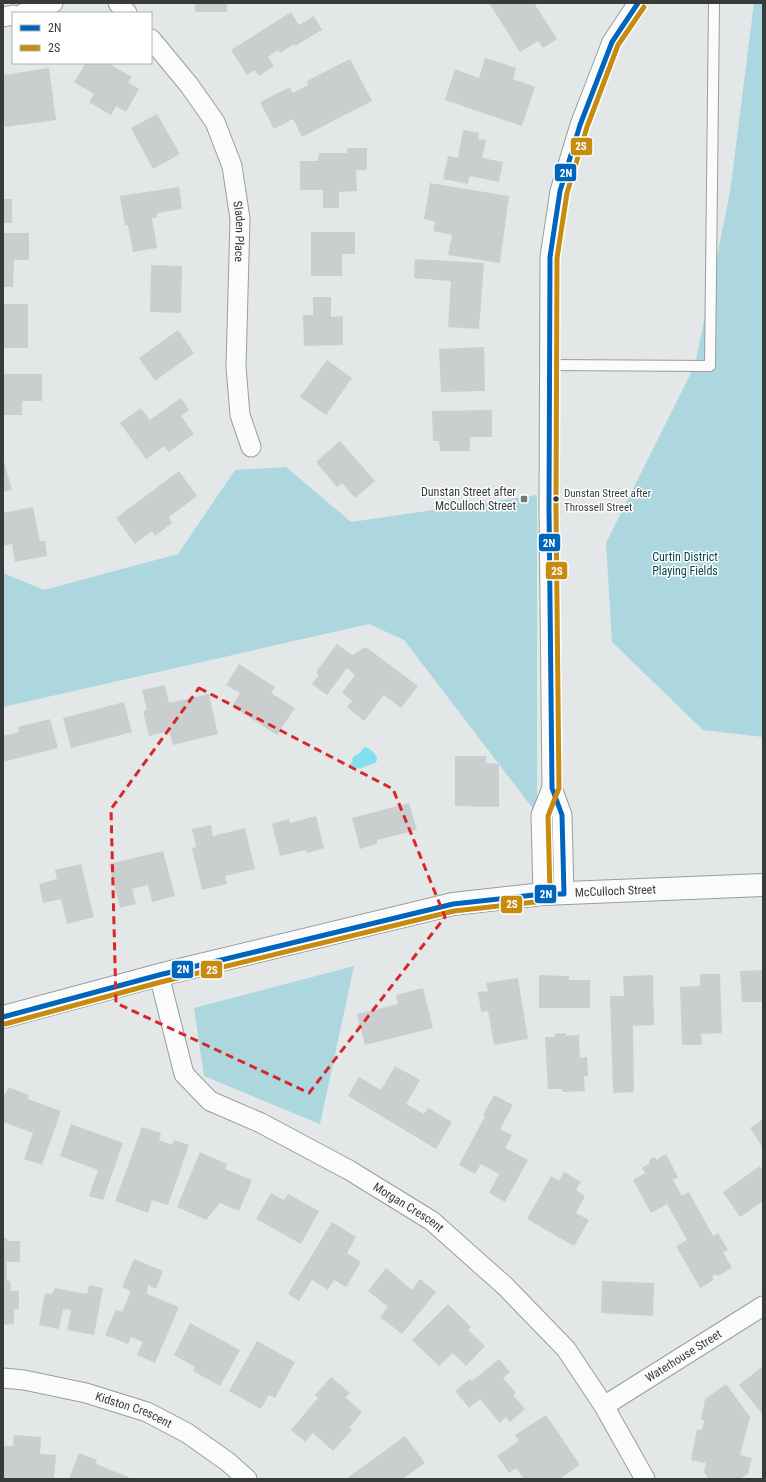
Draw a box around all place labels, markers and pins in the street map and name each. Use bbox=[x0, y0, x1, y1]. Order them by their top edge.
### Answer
place label: Dunstan Street after McCulloch Street bbox=[421, 485, 516, 513]
place label: Dunstan Street after Throssell Street bbox=[564, 487, 652, 514]
marker: Dunstan Street after McCulloch Street bbox=[519, 494, 529, 504]
marker: Dunstan Street after Throssell Street bbox=[551, 494, 561, 504]

